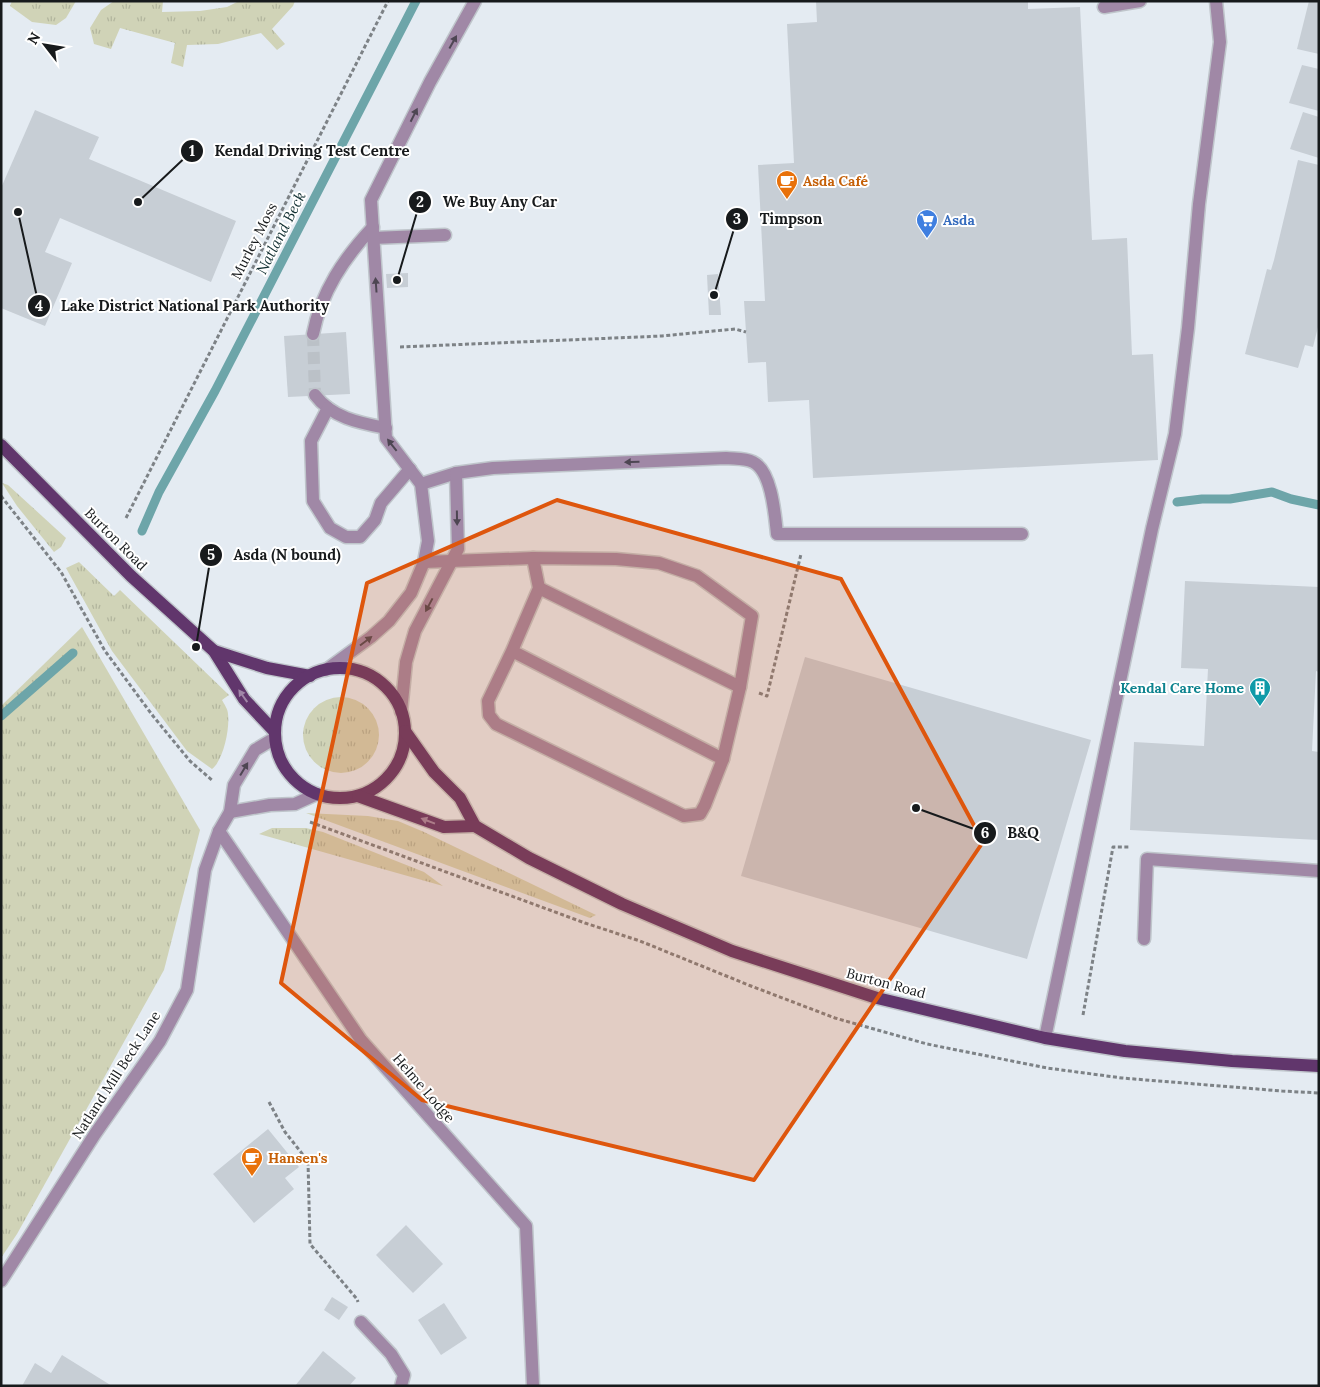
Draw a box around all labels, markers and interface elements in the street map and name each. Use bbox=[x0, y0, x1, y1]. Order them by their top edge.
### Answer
north arrow bbox=[20, 20, 70, 70]
text: N bbox=[23, 29, 44, 48]
one-way arrow bbox=[448, 35, 457, 48]
one-way arrow bbox=[410, 108, 418, 122]
callout: Kendal Driving Test Centre bbox=[179, 136, 420, 166]
text: 1 bbox=[189, 141, 195, 160]
text: Kendal Driving Test Centre bbox=[214, 141, 410, 160]
cafe icon: Asda Café bbox=[775, 169, 799, 200]
place label: Asda Café bbox=[803, 172, 868, 190]
callout: We Buy Any Car bbox=[408, 187, 567, 217]
water label: Natland Beck bbox=[252, 188, 310, 277]
text: 2 bbox=[416, 192, 424, 211]
text: We Buy Any Car bbox=[443, 192, 558, 211]
street label: Murley Moss bbox=[227, 200, 281, 282]
callout: Timpson bbox=[724, 204, 832, 234]
supermarket icon: Asda bbox=[915, 208, 939, 239]
text: 3 bbox=[733, 209, 741, 228]
text: Timpson bbox=[760, 209, 823, 228]
place label: Asda bbox=[943, 211, 975, 229]
one-way arrow bbox=[372, 276, 380, 292]
callout: Lake District National Park Authority bbox=[26, 291, 339, 321]
text: 4 bbox=[35, 296, 43, 315]
text: Lake District National Park Authority bbox=[61, 296, 330, 315]
one-way arrow bbox=[386, 439, 397, 452]
one-way arrow bbox=[624, 459, 640, 467]
street label: Burton Road bbox=[81, 504, 151, 574]
one-way arrow bbox=[453, 510, 461, 526]
callout: Asda (N bound) bbox=[199, 540, 351, 570]
text: 5 bbox=[207, 545, 215, 564]
text: Asda (N bound) bbox=[233, 545, 341, 565]
one-way arrow bbox=[425, 597, 433, 612]
one-way arrow bbox=[359, 636, 372, 647]
building icon: Kendal Care Home bbox=[1248, 676, 1272, 707]
place label: Kendal Care Home bbox=[1120, 679, 1244, 697]
one-way arrow bbox=[238, 689, 248, 703]
one-way arrow bbox=[239, 762, 248, 775]
one-way arrow bbox=[420, 817, 435, 824]
callout: B&Q bbox=[972, 818, 1049, 848]
text: 6 bbox=[981, 823, 989, 842]
text: B&Q bbox=[1007, 823, 1039, 842]
street label: Burton Road bbox=[844, 964, 928, 1002]
street label: Natland Mill Beck Lane bbox=[68, 1007, 164, 1143]
street label: Helme Lodge bbox=[389, 1050, 459, 1127]
cafe icon: Hansen's bbox=[240, 1146, 264, 1177]
place label: Hansen's bbox=[268, 1149, 328, 1167]

